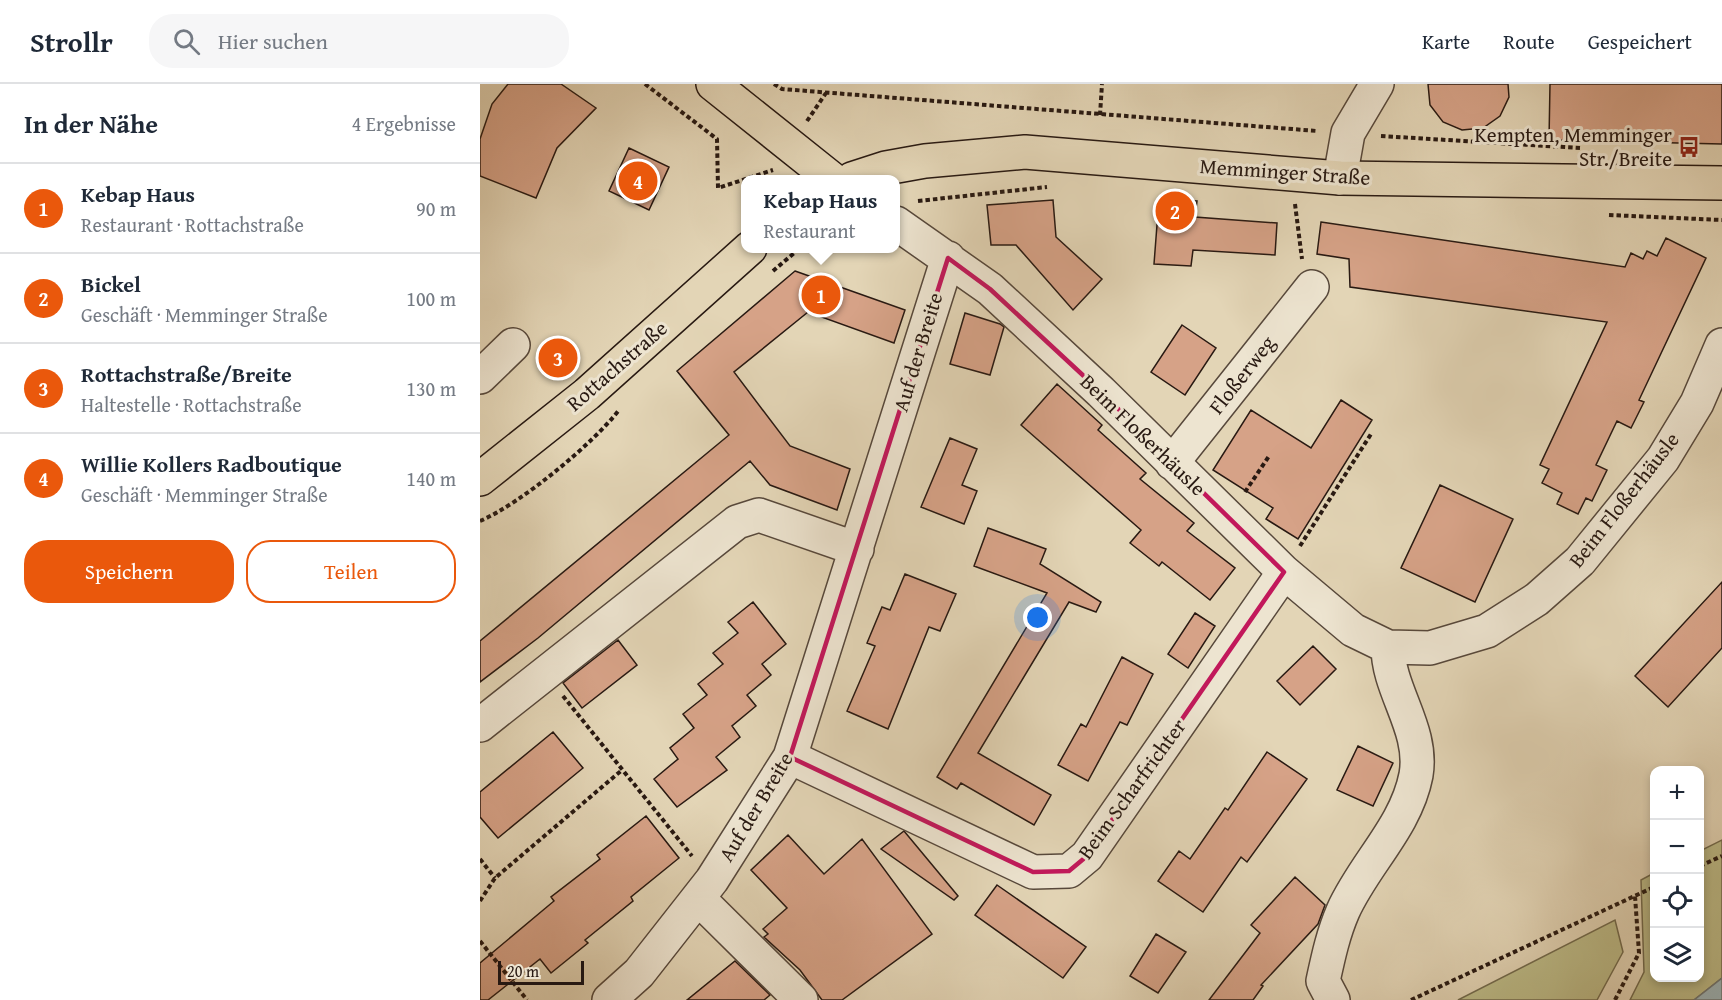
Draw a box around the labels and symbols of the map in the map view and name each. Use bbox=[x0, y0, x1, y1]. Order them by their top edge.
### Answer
place label: Kempten, Memminger Str./Breite bbox=[1474, 119, 1672, 174]
bus stop icon: Kempten, Memminger Str./Breite bbox=[1677, 135, 1701, 159]
street label: Memminger Straße bbox=[1199, 150, 1371, 193]
pin: 4 bbox=[618, 158, 658, 204]
pin: 2 bbox=[1156, 188, 1194, 234]
pin: 1 bbox=[802, 272, 840, 318]
street label: Auf der Breite bbox=[885, 288, 950, 415]
street label: Rottachstraße bbox=[559, 313, 674, 418]
street label: Floßerweg bbox=[1201, 328, 1283, 421]
pin: 3 bbox=[538, 336, 578, 380]
street label: Beim Floßerhäusle bbox=[1073, 366, 1213, 503]
street label: Beim Floßerhäusle bbox=[1561, 425, 1686, 574]
your location bbox=[1023, 603, 1052, 632]
street label: Beim Scharfrichter bbox=[1070, 712, 1193, 865]
street label: Auf der Breite bbox=[711, 746, 801, 867]
scale bar bbox=[498, 958, 584, 986]

